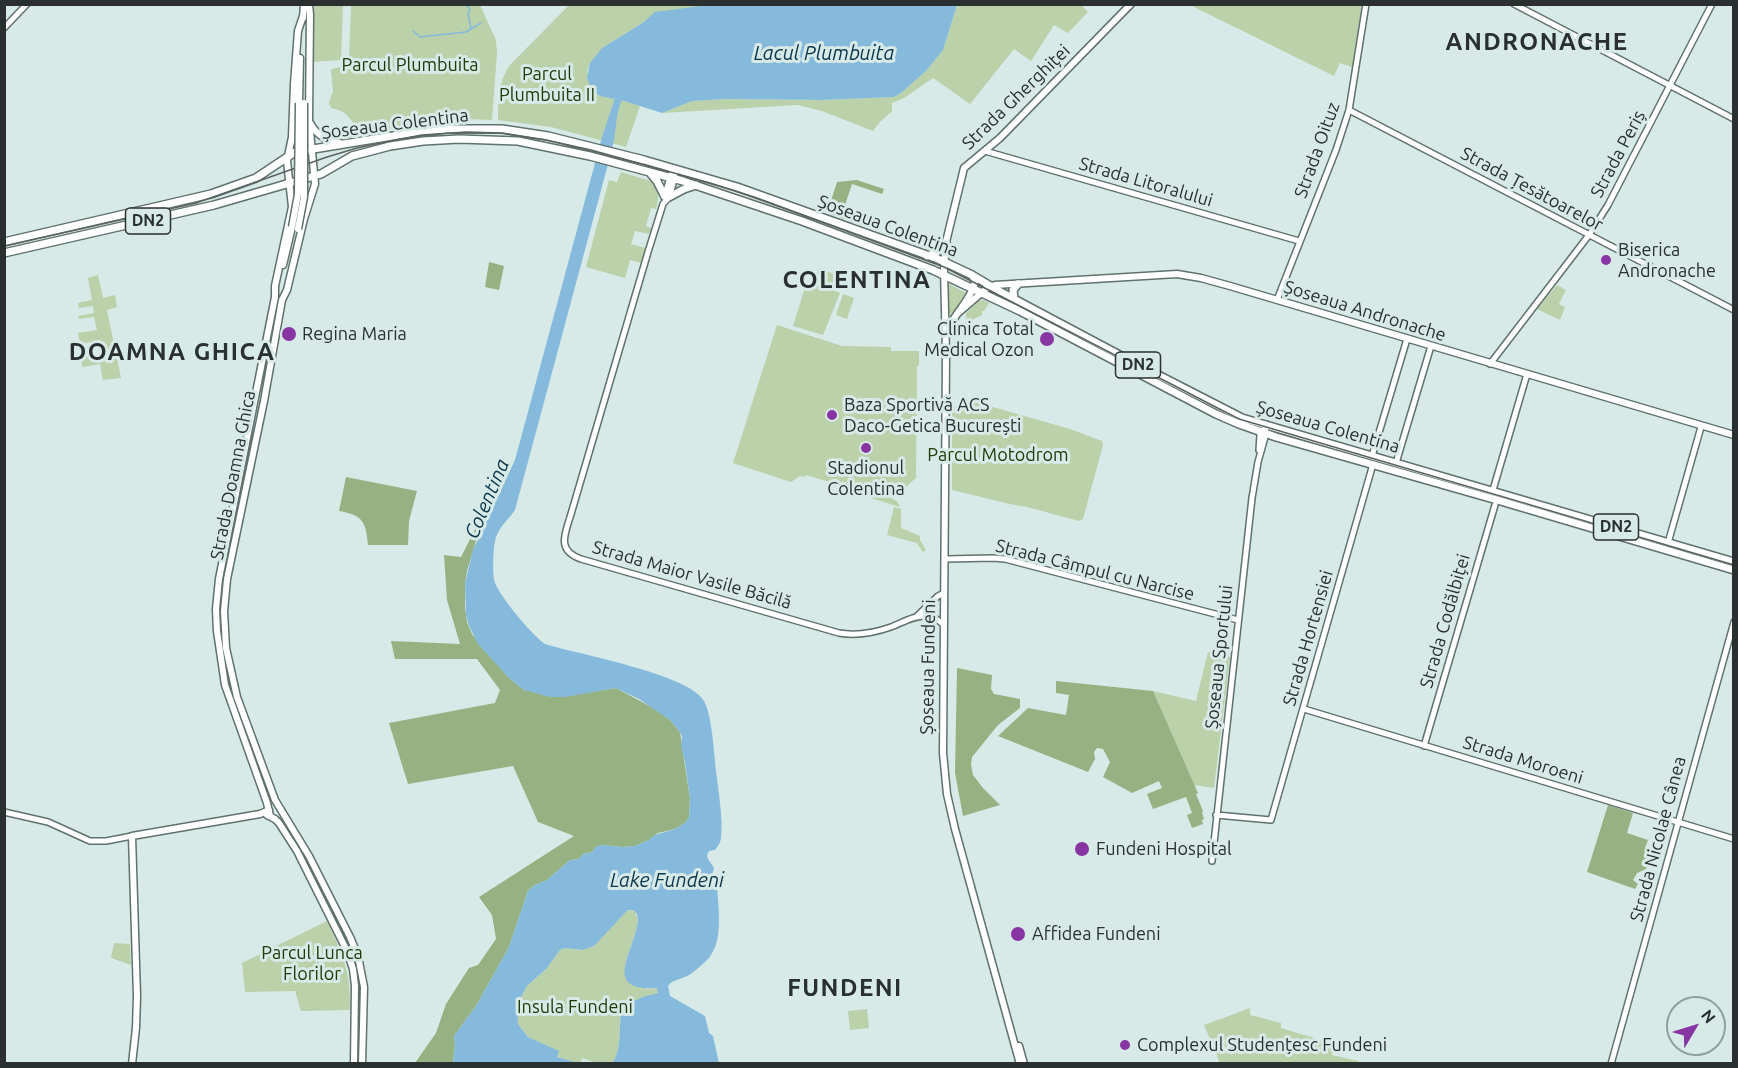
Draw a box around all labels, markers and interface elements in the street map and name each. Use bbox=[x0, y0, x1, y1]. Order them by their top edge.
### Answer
district label: ANDRONACHE bbox=[1446, 28, 1628, 56]
street label: Strada Gherghiței bbox=[958, 40, 1074, 154]
water label: Lacul Plumbuita bbox=[754, 41, 894, 65]
park label: Parcul Plumbuita bbox=[342, 54, 478, 76]
park label: Parcul Plumbuita II bbox=[499, 63, 595, 106]
street label: Strada Oituz bbox=[1290, 99, 1344, 201]
street label: Șoseaua Colentina bbox=[320, 104, 470, 144]
street label: Strada Periș bbox=[1586, 107, 1650, 201]
street label: Strada Țesătoarelor bbox=[1457, 142, 1607, 236]
street label: Strada Litoralului bbox=[1077, 153, 1215, 211]
street label: Șoseaua Colentina bbox=[815, 191, 961, 261]
road number: DN2 bbox=[126, 208, 170, 234]
place label: Biserica Andronache bbox=[1618, 239, 1716, 282]
marker: Biserica Andronache bbox=[1599, 253, 1613, 267]
district label: COLENTINA bbox=[783, 266, 931, 294]
street label: Șoseaua Andronache bbox=[1281, 276, 1449, 346]
place label: Clinica Total Medical Ozon bbox=[924, 318, 1034, 360]
place label: Regina Maria bbox=[302, 323, 407, 345]
marker: Regina Maria bbox=[280, 325, 298, 343]
marker: Clinica Total Medical Ozon bbox=[1038, 330, 1056, 348]
district label: DOAMNA GHICA bbox=[69, 338, 275, 366]
road number: DN2 bbox=[1116, 352, 1160, 378]
street label: Strada Doamna Ghica bbox=[206, 388, 260, 562]
place label: Baza Sportivă ACS Daco-Getica București bbox=[844, 394, 1021, 436]
street label: Șoseaua Colentina bbox=[1254, 396, 1402, 458]
marker: Baza Sportivă ACS Daco-Getica București bbox=[825, 408, 839, 422]
marker: Stadionul Colentina bbox=[859, 441, 873, 455]
park label: Parcul Motodrom bbox=[927, 444, 1069, 466]
water label: Colentina bbox=[459, 456, 515, 542]
place label: Stadionul Colentina bbox=[827, 457, 905, 500]
road number: DN2 bbox=[1594, 514, 1638, 540]
street label: Strada Câmpul cu Narcise bbox=[993, 535, 1197, 605]
street label: Strada Maior Vasile Băcilă bbox=[590, 536, 794, 614]
street label: Strada Codălbiței bbox=[1415, 551, 1475, 691]
street label: Strada Hortensiei bbox=[1278, 568, 1338, 708]
street label: Șoseaua Sportului bbox=[1201, 584, 1237, 730]
street label: Șoseaua Fundeni bbox=[916, 599, 940, 735]
street label: Strada Moroeni bbox=[1460, 731, 1586, 789]
street label: Strada Nicolae Cânea bbox=[1626, 754, 1690, 924]
place label: Fundeni Hospital bbox=[1096, 838, 1232, 860]
marker: Fundeni Hospital bbox=[1073, 840, 1091, 858]
water label: Lake Fundeni bbox=[610, 868, 724, 892]
place label: Affidea Fundeni bbox=[1032, 923, 1161, 945]
marker: Affidea Fundeni bbox=[1009, 925, 1027, 943]
park label: Parcul Lunca Florilor bbox=[261, 942, 363, 984]
district label: FUNDENI bbox=[787, 974, 903, 1002]
park label: Insula Fundeni bbox=[517, 996, 633, 1018]
north arrow bbox=[1666, 996, 1726, 1056]
text: N bbox=[1698, 1006, 1719, 1026]
place label: Complexul Studențesc Fundeni bbox=[1137, 1034, 1387, 1056]
marker: Complexul Studențesc Fundeni bbox=[1118, 1038, 1132, 1052]

